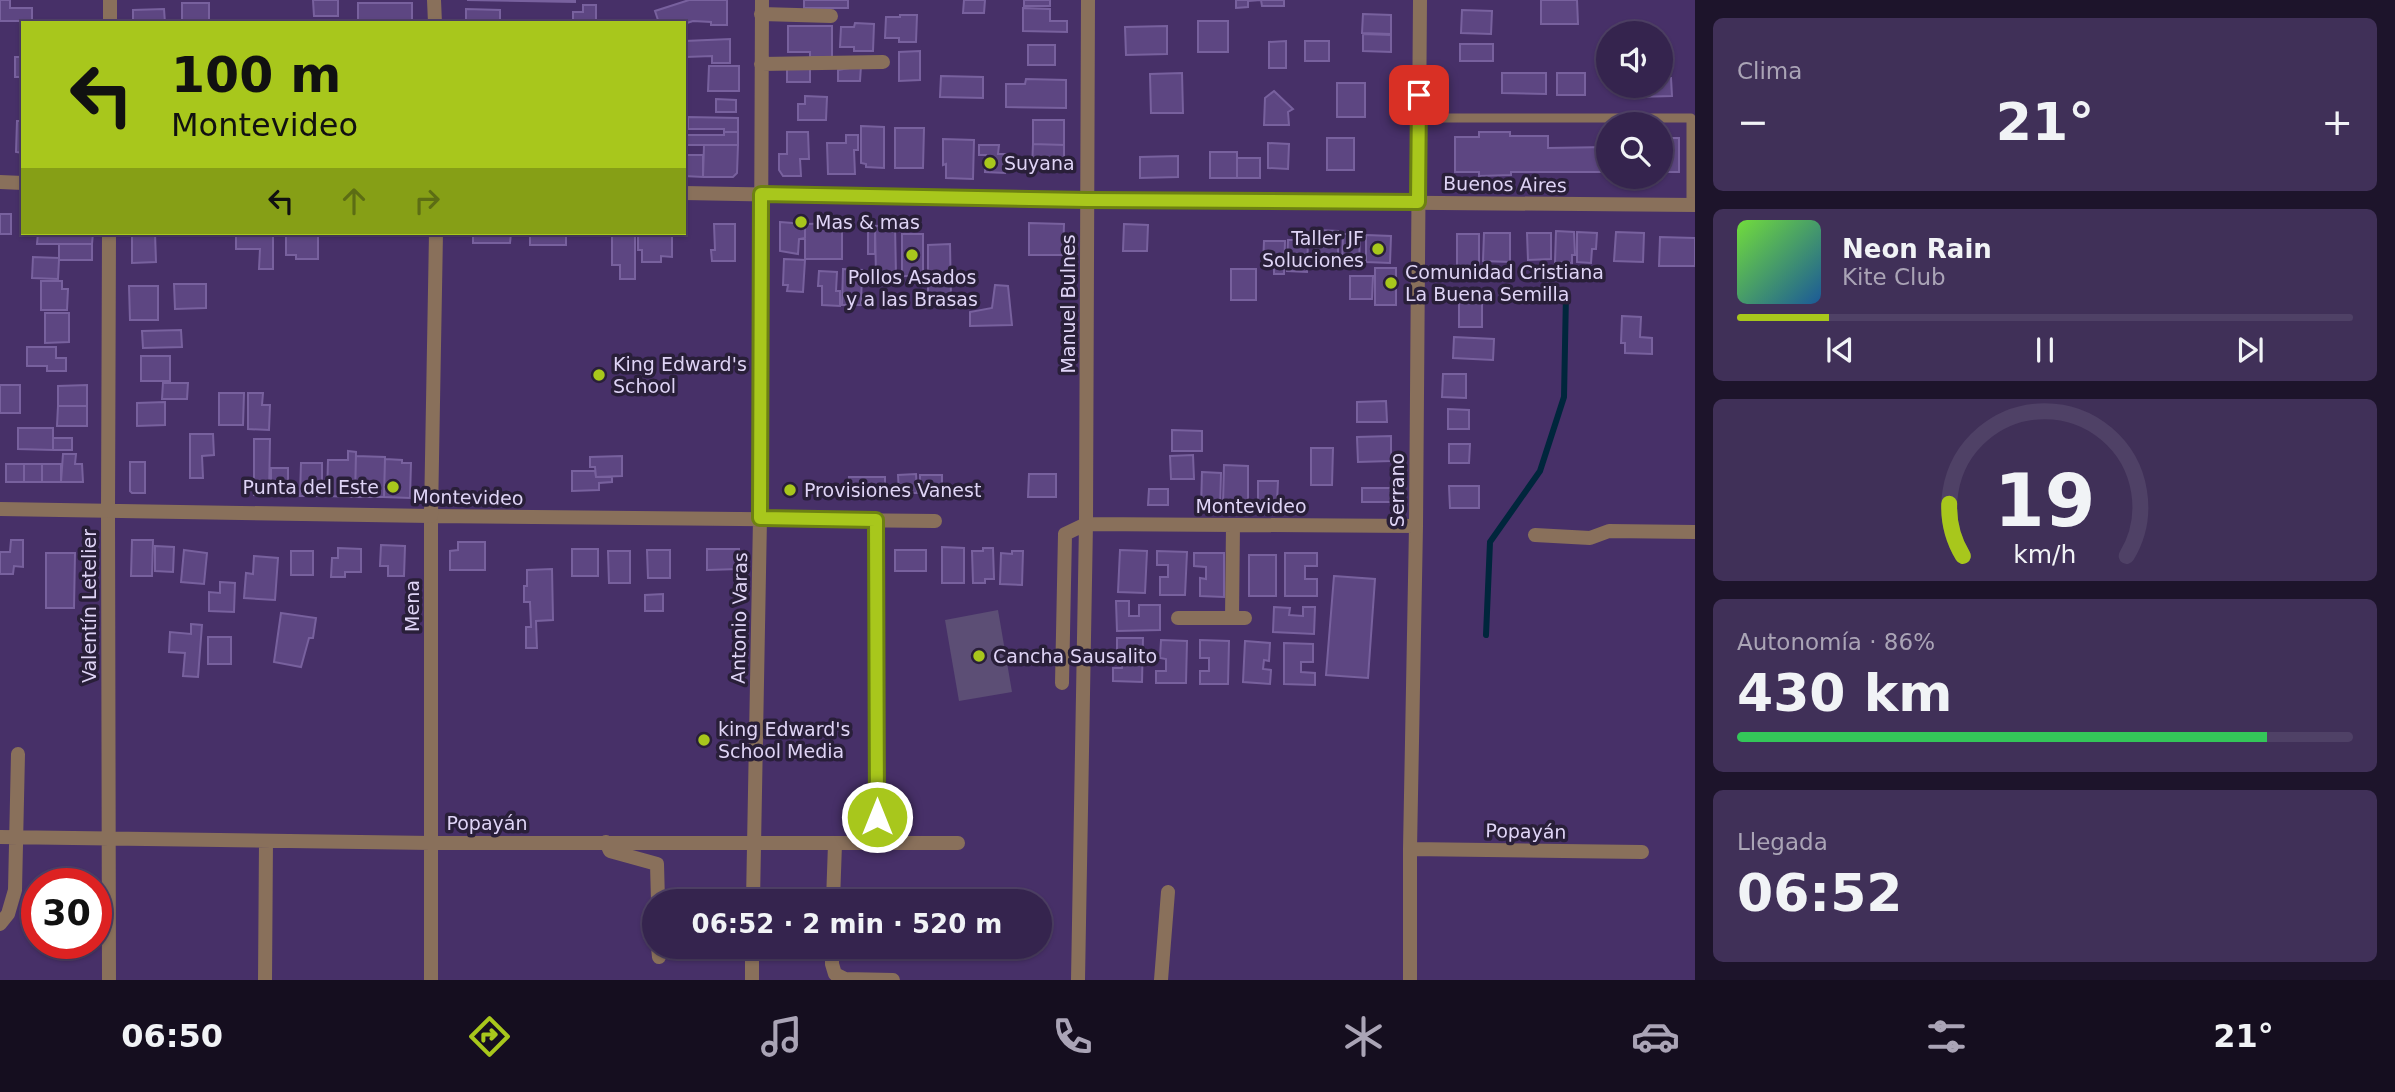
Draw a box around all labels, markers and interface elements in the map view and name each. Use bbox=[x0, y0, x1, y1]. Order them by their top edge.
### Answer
map controls bbox=[1596, 21, 1673, 189]
button: sound bbox=[1596, 21, 1673, 98]
text: 100 m bbox=[171, 47, 341, 104]
icon: left bbox=[56, 49, 147, 140]
text: Clima bbox=[1737, 58, 1802, 84]
pin bbox=[1389, 65, 1449, 125]
icon: arrive bbox=[1400, 76, 1438, 114]
text: 21° bbox=[1996, 92, 2094, 152]
text: − bbox=[1737, 100, 1769, 144]
text: + bbox=[2321, 100, 2353, 144]
text: Montevideo bbox=[171, 106, 358, 144]
button: search bbox=[1596, 112, 1673, 189]
place label: Suyana bbox=[1004, 152, 1075, 174]
marker: Suyana bbox=[982, 155, 998, 171]
street label: Buenos Aires bbox=[1443, 172, 1567, 196]
icon: left bbox=[262, 182, 300, 220]
icon: ahead bbox=[335, 182, 373, 220]
icon: right bbox=[408, 182, 446, 220]
place label: Mas & mas bbox=[815, 211, 920, 233]
marker: Mas & mas bbox=[793, 214, 809, 230]
place label: Taller JF Soluciones bbox=[1262, 227, 1364, 271]
street label: Manuel Bulnes bbox=[1057, 234, 1079, 374]
text: Neon Rain bbox=[1842, 234, 1992, 264]
marker: Taller JF Soluciones bbox=[1370, 241, 1386, 257]
marker: Pollos Asados y a las Brasas bbox=[904, 247, 920, 263]
place label: Comunidad Cristiana La Buena Semilla bbox=[1405, 261, 1604, 305]
text: Kite Club bbox=[1842, 264, 1946, 290]
place label: Pollos Asados y a las Brasas bbox=[846, 266, 978, 310]
marker: Comunidad Cristiana La Buena Semilla bbox=[1383, 275, 1399, 291]
icon: previous bbox=[1821, 331, 1859, 369]
icon: pause bbox=[2026, 331, 2064, 369]
icon: next bbox=[2231, 331, 2269, 369]
place label: King Edward's School bbox=[613, 353, 747, 397]
marker: King Edward's School bbox=[591, 367, 607, 383]
street label: Serrano bbox=[1386, 453, 1408, 527]
text: 19 bbox=[1994, 458, 2096, 543]
place label: Punta del Este bbox=[243, 476, 379, 498]
marker: Punta del Este bbox=[385, 479, 401, 495]
place label: Provisiones Vanest bbox=[804, 479, 981, 501]
marker: Provisiones Vanest bbox=[782, 482, 798, 498]
street label: Montevideo bbox=[412, 485, 524, 509]
street label: Montevideo bbox=[1195, 495, 1307, 517]
street label: Valentín Letelier bbox=[78, 529, 100, 683]
text: km/h bbox=[2013, 540, 2077, 569]
street label: Antonio Varas bbox=[727, 552, 751, 684]
street label: Mena bbox=[401, 580, 423, 632]
text: Autonomía · 86% bbox=[1737, 629, 1935, 655]
place label: Cancha Sausalito bbox=[993, 645, 1157, 667]
marker: Cancha Sausalito bbox=[971, 648, 987, 664]
text: 430 km bbox=[1737, 663, 1952, 723]
place label: king Edward's School Media bbox=[718, 718, 850, 762]
marker: king Edward's School Media bbox=[696, 732, 712, 748]
position arrow bbox=[840, 780, 914, 854]
street label: Popayán bbox=[446, 812, 528, 834]
street label: Popayán bbox=[1485, 819, 1567, 843]
text: Llegada bbox=[1737, 829, 1828, 855]
text: 06:52 bbox=[1737, 863, 1903, 923]
speed limit sign: 30 bbox=[21, 868, 112, 959]
text: 06:52 · 2 min · 520 m bbox=[692, 909, 1002, 939]
icon: directions bbox=[465, 1012, 514, 1061]
icon: music bbox=[757, 1012, 806, 1061]
icon: phone bbox=[1048, 1012, 1097, 1061]
icon: climate bbox=[1339, 1012, 1388, 1061]
icon: car bbox=[1631, 1012, 1680, 1061]
icon: filters bbox=[1922, 1012, 1971, 1061]
text: 06:50 bbox=[121, 1017, 223, 1055]
text: 21° bbox=[2213, 1017, 2274, 1055]

